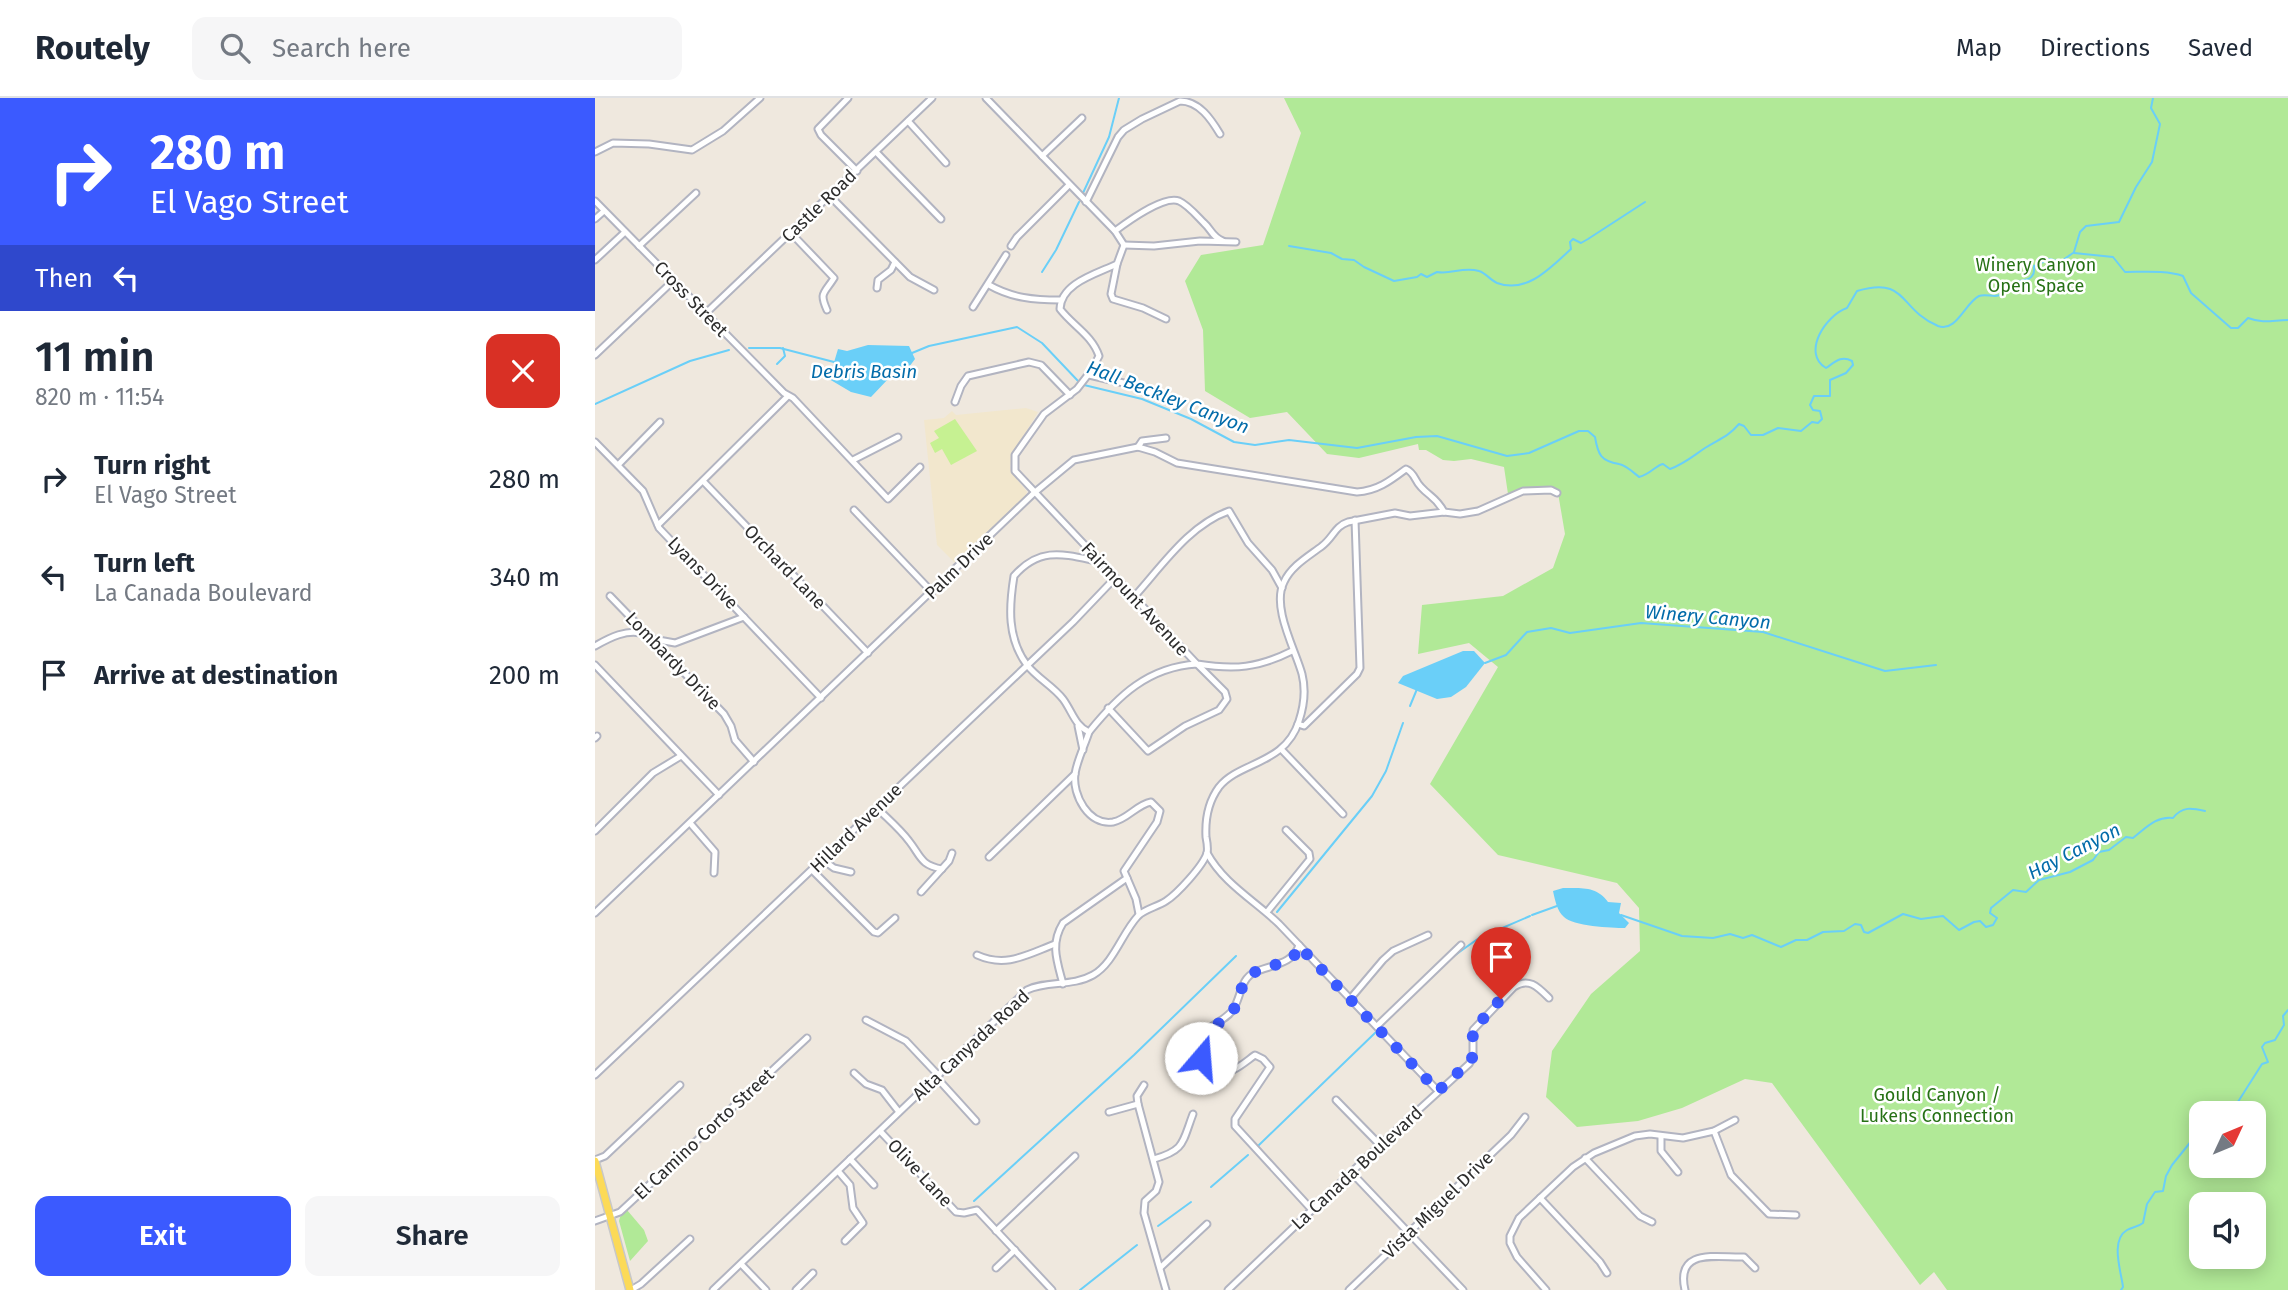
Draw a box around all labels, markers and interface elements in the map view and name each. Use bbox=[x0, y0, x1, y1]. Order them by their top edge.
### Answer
search box bbox=[192, 17, 682, 80]
text: Routely bbox=[35, 28, 150, 68]
icon: search bbox=[216, 29, 254, 67]
text: Search here bbox=[272, 33, 411, 64]
text: Map bbox=[1956, 34, 2002, 62]
text: Directions bbox=[2040, 34, 2150, 62]
text: Saved bbox=[2188, 34, 2253, 62]
text: 280 m bbox=[150, 123, 286, 182]
icon: right bbox=[35, 126, 126, 217]
street label: Castle Road bbox=[777, 165, 861, 247]
text: El Vago Street bbox=[150, 183, 348, 221]
park label: Winery Canyon Open Space bbox=[1976, 254, 2096, 297]
street label: Cross Street bbox=[649, 256, 733, 342]
icon: left bbox=[107, 259, 145, 297]
text: Then bbox=[35, 263, 93, 294]
text: 11 min bbox=[35, 332, 155, 382]
button: close bbox=[486, 334, 560, 408]
water label: Hall Beckley Canyon bbox=[1083, 355, 1253, 439]
water label: Debris Basin bbox=[811, 360, 917, 383]
text: 820 m · 11:54 bbox=[35, 383, 164, 411]
text: Turn right bbox=[94, 450, 211, 481]
icon: right bbox=[35, 460, 73, 498]
text: 280 m bbox=[489, 464, 560, 495]
text: El Vago Street bbox=[94, 481, 237, 509]
street label: Orchard Lane bbox=[739, 520, 831, 614]
street label: Palm Drive bbox=[920, 528, 998, 604]
street label: Lyans Drive bbox=[663, 532, 743, 614]
street label: Fairmount Avenue bbox=[1077, 538, 1193, 660]
text: Turn left bbox=[94, 548, 195, 579]
icon: left bbox=[35, 558, 73, 596]
text: 340 m bbox=[490, 562, 560, 593]
text: La Canada Boulevard bbox=[94, 579, 313, 607]
water label: Winery Canyon bbox=[1644, 600, 1772, 634]
street label: Lombardy Drive bbox=[621, 607, 725, 715]
icon: arrive bbox=[35, 656, 73, 694]
text: Arrive at destination bbox=[94, 660, 338, 691]
text: 200 m bbox=[489, 660, 560, 691]
street label: Hillard Avenue bbox=[805, 779, 907, 877]
water label: Hay Canyon bbox=[2024, 818, 2124, 884]
pin bbox=[1471, 927, 1531, 999]
icon: arrive bbox=[1482, 938, 1520, 976]
street label: Alta Canyada Road bbox=[908, 985, 1034, 1105]
position arrow bbox=[1164, 1021, 1238, 1095]
street label: El Camino Corto Street bbox=[630, 1063, 779, 1204]
park label: Gould Canyon / Lukens Connection bbox=[1860, 1084, 2014, 1127]
north arrow bbox=[2189, 1101, 2266, 1178]
map controls bbox=[2189, 1101, 2266, 1269]
street label: La Canada Boulevard bbox=[1287, 1102, 1427, 1234]
street label: Olive Lane bbox=[883, 1134, 957, 1212]
street label: Vista Miguel Drive bbox=[1378, 1147, 1498, 1263]
button: sound bbox=[2189, 1192, 2266, 1269]
button: Exit bbox=[35, 1196, 291, 1276]
button: Share bbox=[305, 1196, 560, 1276]

